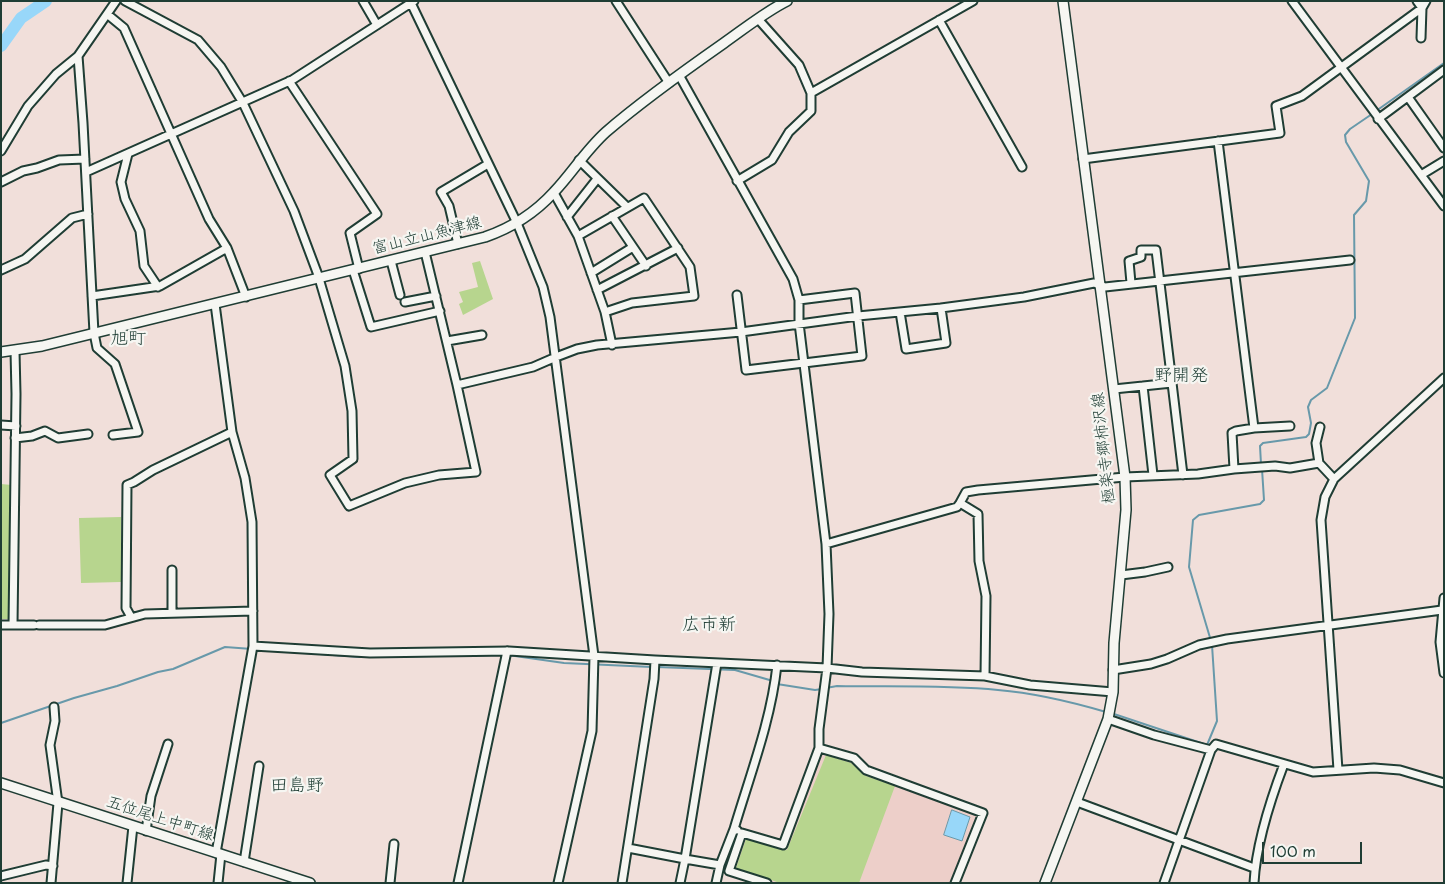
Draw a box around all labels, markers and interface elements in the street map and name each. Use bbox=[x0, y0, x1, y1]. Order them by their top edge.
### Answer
street label: 富山立山魚津線 bbox=[370, 213, 484, 259]
district label: 旭町 bbox=[110, 328, 146, 350]
district label: 野開発 bbox=[1154, 365, 1208, 387]
street label: 極楽寺郷柿沢線 bbox=[1089, 391, 1119, 505]
district label: 広市新 bbox=[682, 614, 736, 636]
district label: 田島野 bbox=[270, 775, 324, 797]
street label: 五位尾上中町線 bbox=[104, 793, 216, 845]
scale bar bbox=[1265, 832, 1365, 864]
text: 100 m bbox=[1270, 839, 1316, 862]

